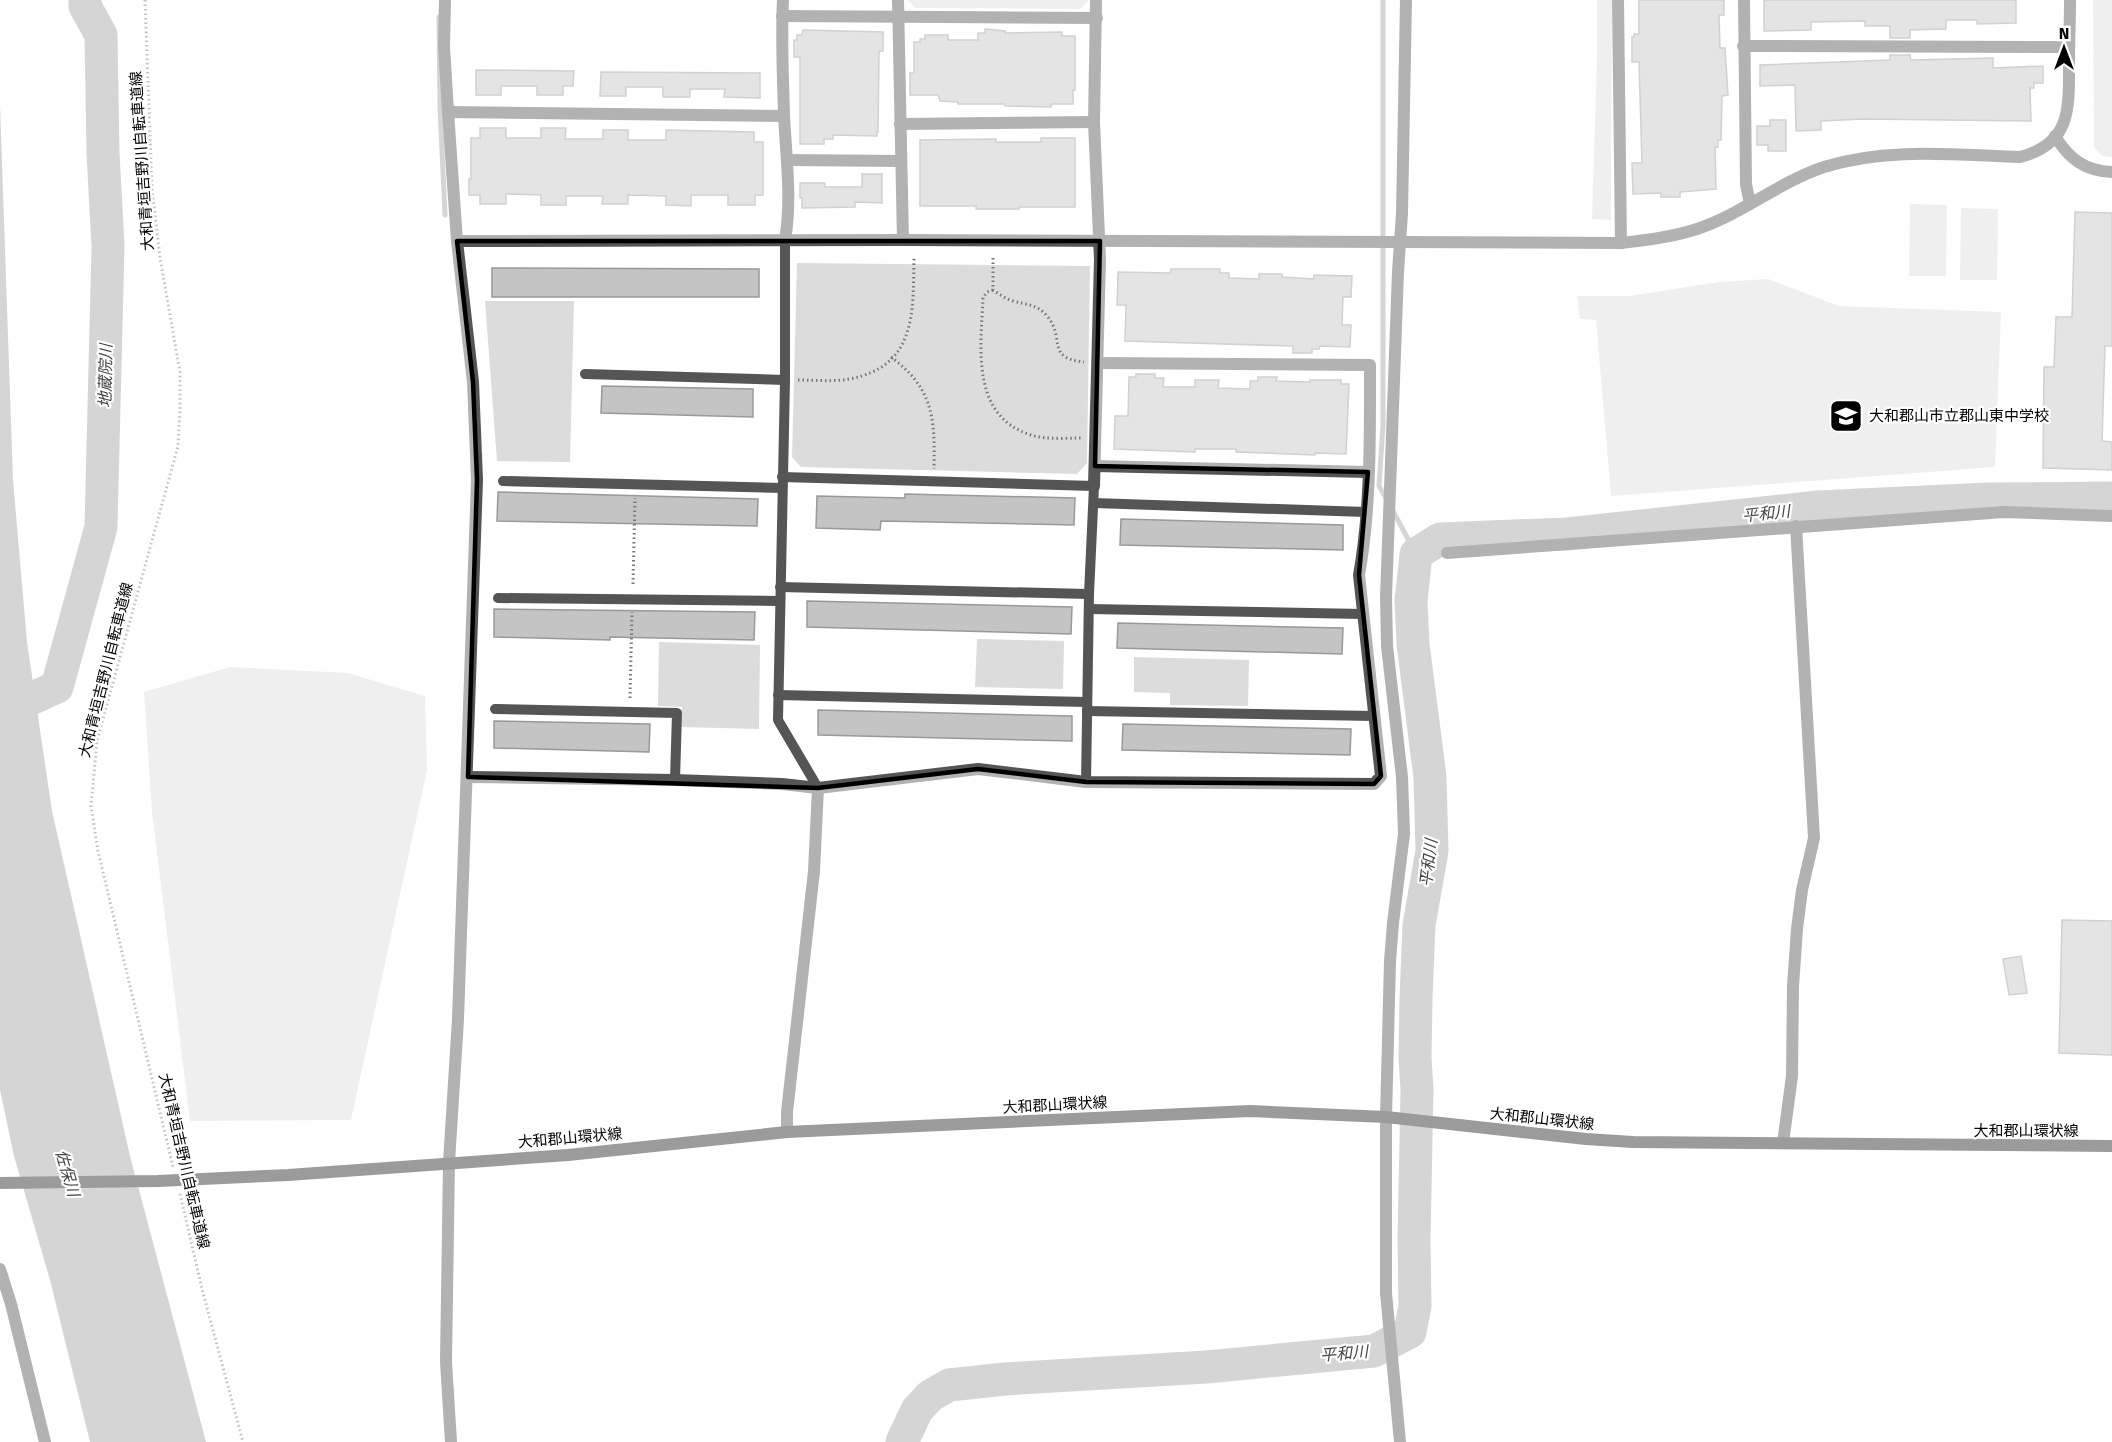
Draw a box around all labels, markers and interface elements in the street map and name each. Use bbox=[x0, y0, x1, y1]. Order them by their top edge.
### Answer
north arrow bbox=[2034, 18, 2094, 78]
text: N bbox=[2059, 24, 2069, 43]
street label: 大和青垣吉野川自転車道線 bbox=[127, 71, 157, 251]
water label: 地蔵院川 bbox=[95, 342, 116, 408]
school or university icon: 大和郡山市立郡山東中学校 bbox=[1828, 398, 1864, 434]
place label: 大和郡山市立郡山東中学校 bbox=[1869, 407, 2049, 425]
water label: 平和川 bbox=[1741, 501, 1793, 525]
street label: 大和青垣吉野川自転車道線 bbox=[75, 580, 137, 760]
water label: 平和川 bbox=[1416, 836, 1441, 888]
street label: 大和青垣吉野川自転車道線 bbox=[155, 1071, 213, 1251]
street label: 大和郡山環状線 bbox=[1002, 1093, 1108, 1117]
street label: 大和郡山環状線 bbox=[1489, 1105, 1595, 1133]
street label: 大和郡山環状線 bbox=[1973, 1122, 2079, 1140]
street label: 大和郡山環状線 bbox=[517, 1124, 623, 1152]
water label: 佐保川 bbox=[52, 1147, 84, 1201]
water label: 平和川 bbox=[1319, 1342, 1371, 1365]

